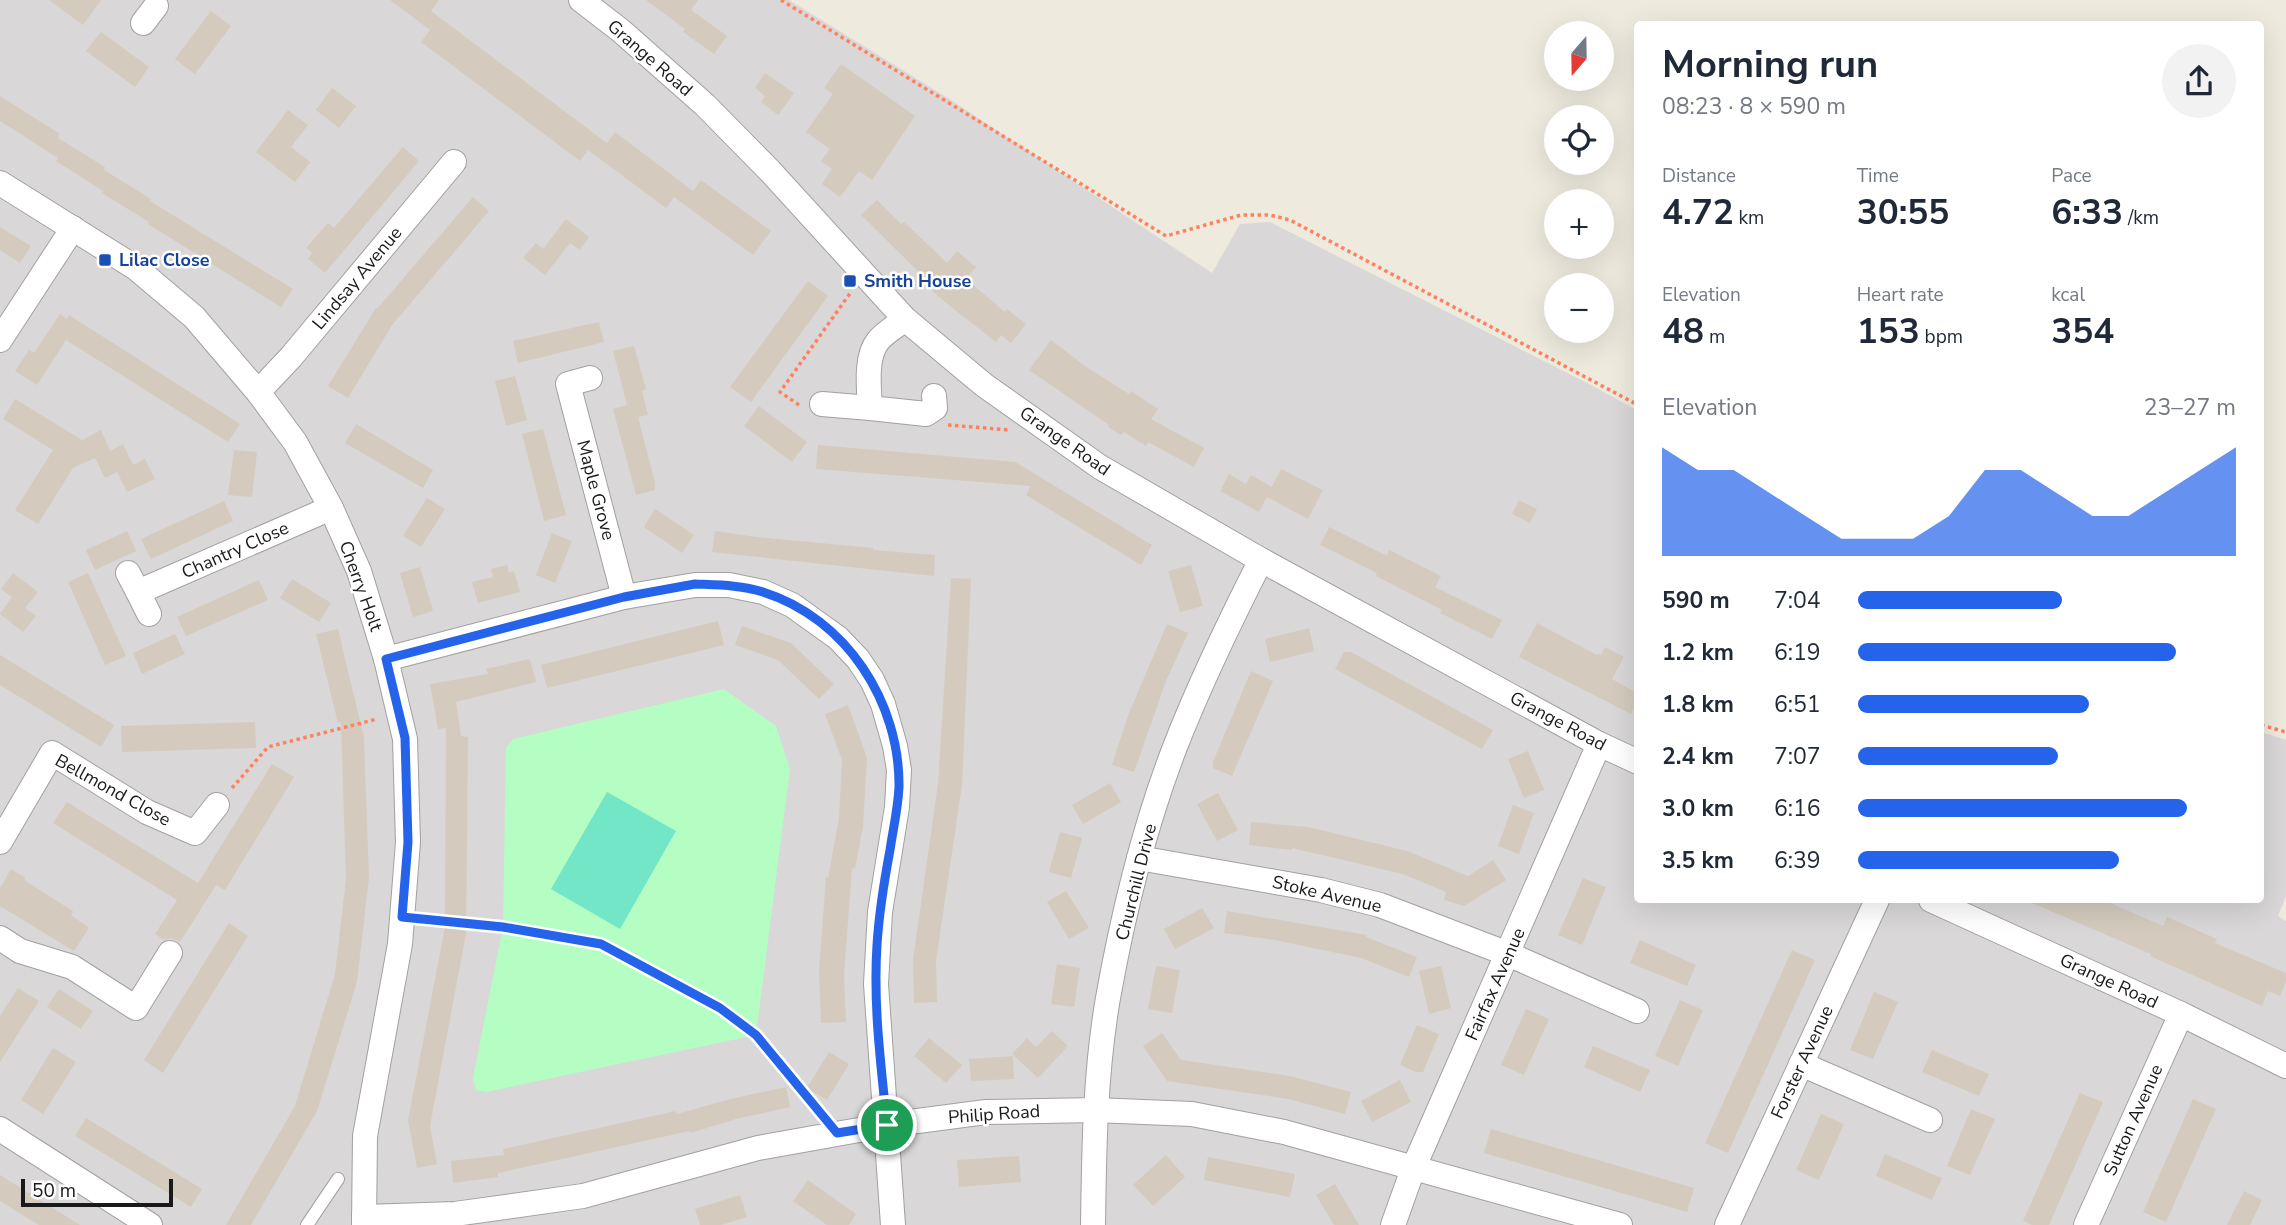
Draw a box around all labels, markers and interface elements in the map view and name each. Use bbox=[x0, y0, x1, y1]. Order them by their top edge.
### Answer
street label: Grange Road bbox=[602, 14, 698, 102]
north arrow bbox=[1544, 21, 1614, 91]
map controls bbox=[1544, 21, 1614, 343]
text: Morning run bbox=[1662, 39, 1878, 90]
button: share bbox=[2162, 44, 2236, 118]
text: 08:23 · 8 × 590 m bbox=[1662, 91, 1846, 122]
button: locate bbox=[1544, 105, 1614, 175]
text: Distance bbox=[1662, 163, 1736, 189]
text: Time bbox=[1857, 163, 1899, 189]
text: Pace bbox=[2051, 163, 2092, 189]
button: + bbox=[1544, 189, 1614, 259]
text: 4.72 bbox=[1662, 189, 1734, 236]
text: 30:55 bbox=[1857, 189, 1949, 236]
text: 6:33 bbox=[2051, 189, 2123, 236]
text: km bbox=[1734, 205, 1764, 231]
text: /km bbox=[2123, 205, 2159, 231]
street label: Lindsay Avenue bbox=[307, 221, 407, 335]
place label: Lilac Close bbox=[119, 248, 210, 272]
marker: Lilac Close bbox=[97, 252, 113, 268]
place label: Smith House bbox=[864, 269, 972, 293]
marker: Smith House bbox=[842, 273, 858, 289]
button: − bbox=[1544, 273, 1614, 343]
text: Elevation bbox=[1662, 282, 1741, 308]
text: Heart rate bbox=[1857, 282, 1944, 308]
text: kcal bbox=[2051, 282, 2085, 308]
text: 48 bbox=[1662, 308, 1704, 355]
text: 153 bbox=[1857, 308, 1920, 355]
text: 354 bbox=[2051, 308, 2114, 355]
text: m bbox=[1704, 324, 1725, 350]
text: bpm bbox=[1920, 324, 1963, 350]
text: Elevation bbox=[1662, 392, 1757, 423]
text: 23–27 m bbox=[2144, 392, 2236, 423]
street label: Grange Road bbox=[1015, 401, 1115, 481]
street label: Maple Grove bbox=[571, 437, 621, 543]
street label: Chantry Close bbox=[178, 516, 292, 584]
street label: Cherry Holt bbox=[334, 538, 389, 635]
text: 590 m bbox=[1662, 585, 1730, 616]
text: 7:04 bbox=[1774, 585, 1821, 616]
text: 1.2 km bbox=[1662, 637, 1734, 668]
text: 6:19 bbox=[1774, 637, 1821, 668]
street label: Grange Road bbox=[1506, 686, 1610, 756]
text: 1.8 km bbox=[1662, 689, 1734, 720]
text: 6:51 bbox=[1774, 689, 1821, 720]
text: 2.4 km bbox=[1662, 741, 1734, 772]
text: 7:07 bbox=[1774, 741, 1821, 772]
street label: Bellmond Close bbox=[51, 748, 175, 832]
text: 3.0 km bbox=[1662, 793, 1734, 824]
text: 6:16 bbox=[1774, 793, 1821, 824]
street label: Churchill Drive bbox=[1110, 821, 1162, 943]
text: 3.5 km bbox=[1662, 845, 1734, 876]
text: 6:39 bbox=[1774, 845, 1821, 876]
street label: Stoke Avenue bbox=[1270, 870, 1384, 918]
street label: Fairfax Avenue bbox=[1459, 924, 1531, 1044]
street label: Grange Road bbox=[2056, 948, 2162, 1014]
street label: Forster Avenue bbox=[1765, 1001, 1839, 1123]
street label: Sutton Avenue bbox=[2098, 1061, 2168, 1179]
pin bbox=[857, 1095, 917, 1155]
street label: Philip Road bbox=[947, 1099, 1041, 1129]
icon: arrive bbox=[868, 1106, 906, 1144]
scale bar bbox=[21, 1176, 173, 1208]
text: 50 m bbox=[32, 1178, 76, 1204]

